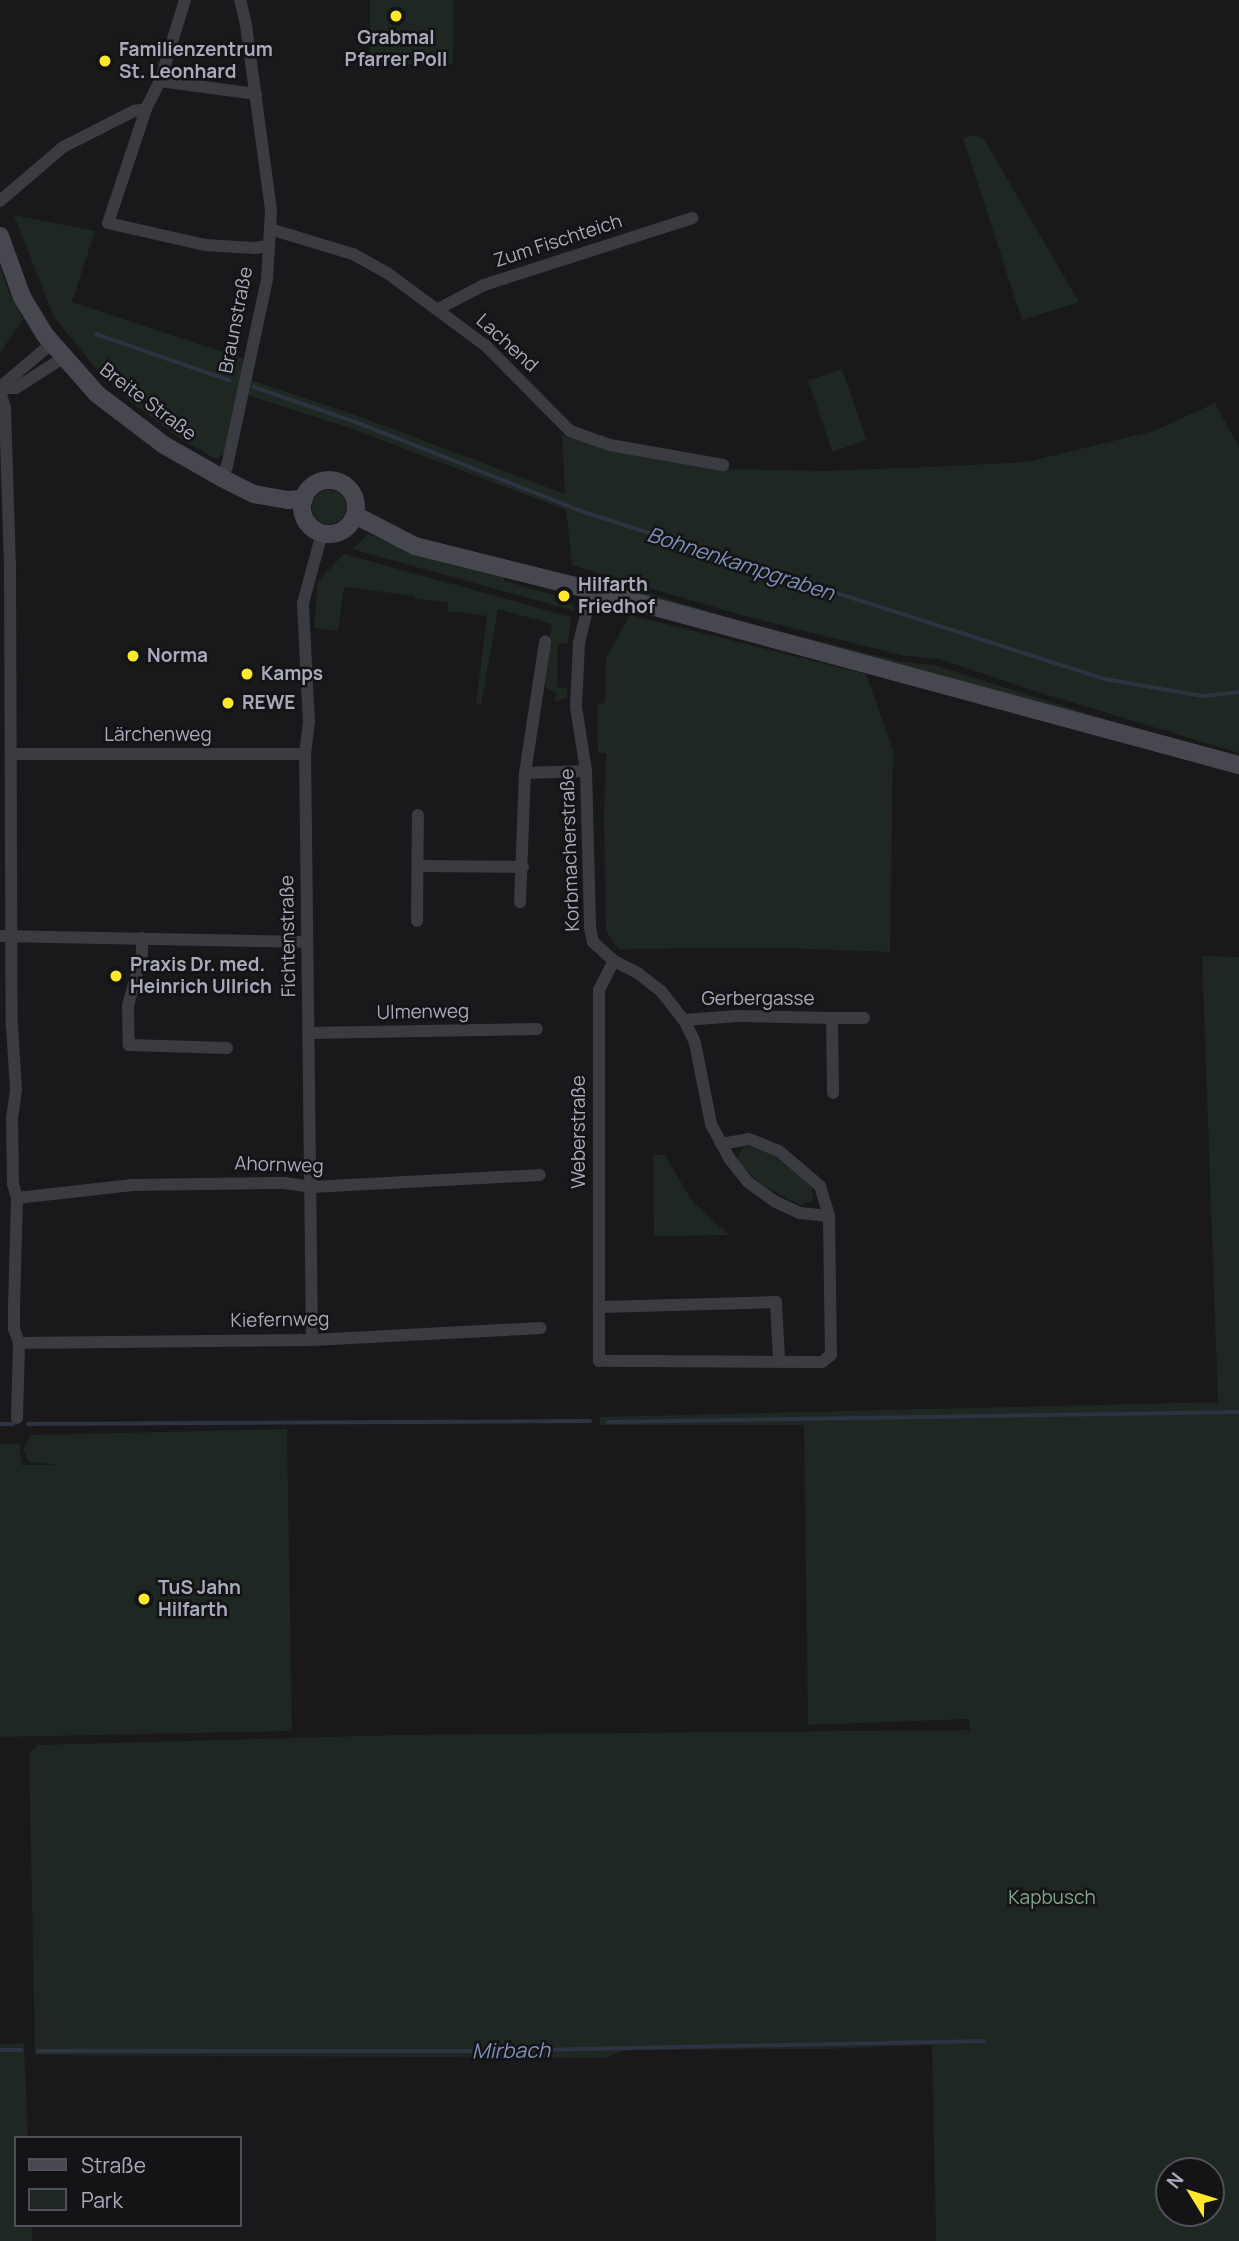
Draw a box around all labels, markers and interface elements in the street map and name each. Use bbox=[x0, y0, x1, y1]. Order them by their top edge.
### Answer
marker: Grabmal Pfarrer Poll bbox=[388, 8, 404, 24]
place label: Grabmal Pfarrer Poll bbox=[345, 27, 447, 71]
place label: Familienzentrum St. Leonhard bbox=[119, 39, 273, 83]
marker: Familienzentrum St. Leonhard bbox=[97, 53, 113, 69]
street label: Zum Fischteich bbox=[491, 210, 625, 272]
street label: Braunstraße bbox=[214, 265, 258, 375]
street label: Lachend bbox=[471, 309, 543, 377]
street label: Breite Straße bbox=[95, 358, 201, 446]
water label: Bohnenkampgraben bbox=[644, 521, 838, 605]
place label: Hilfarth Friedhof bbox=[578, 574, 655, 618]
marker: Hilfarth Friedhof bbox=[556, 588, 572, 604]
place label: Norma bbox=[147, 645, 208, 667]
marker: Norma bbox=[125, 648, 141, 664]
place label: Kamps bbox=[261, 663, 323, 685]
marker: Kamps bbox=[239, 666, 255, 682]
place label: REWE bbox=[242, 692, 295, 714]
marker: REWE bbox=[220, 695, 236, 711]
street label: Lärchenweg bbox=[104, 724, 212, 746]
street label: Korbmacherstraße bbox=[556, 768, 584, 932]
street label: Fichtenstraße bbox=[276, 875, 300, 997]
place label: Praxis Dr. med. Heinrich Ullrich bbox=[130, 954, 272, 998]
marker: Praxis Dr. med. Heinrich Ullrich bbox=[108, 968, 124, 984]
street label: Gerbergasse bbox=[701, 988, 815, 1010]
street label: Ulmenweg bbox=[377, 1000, 469, 1024]
street label: Weberstraße bbox=[568, 1075, 590, 1189]
street label: Ahornweg bbox=[234, 1152, 324, 1178]
street label: Kiefernweg bbox=[230, 1308, 330, 1332]
place label: TuS Jahn Hilfarth bbox=[158, 1577, 241, 1621]
marker: TuS Jahn Hilfarth bbox=[136, 1591, 152, 1607]
park label: Kapbusch bbox=[1008, 1887, 1096, 1909]
water label: Mirbach bbox=[472, 2037, 550, 2063]
legend bbox=[14, 2136, 242, 2227]
text: Straße bbox=[81, 2151, 146, 2179]
north arrow bbox=[1155, 2157, 1225, 2227]
text: N bbox=[1161, 2167, 1189, 2194]
text: Park bbox=[81, 2186, 123, 2214]

